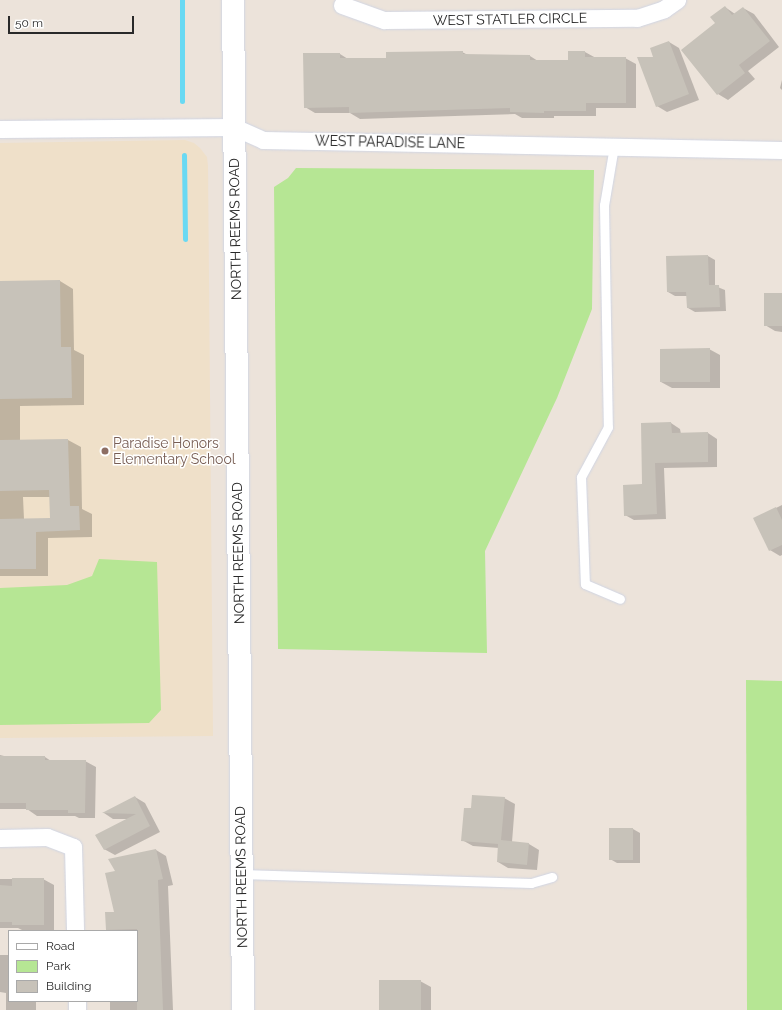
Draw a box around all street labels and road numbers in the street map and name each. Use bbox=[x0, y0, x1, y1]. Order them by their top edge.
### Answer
street label: WEST STATLER CIRCLE bbox=[433, 9, 587, 29]
street label: WEST PARADISE LANE bbox=[314, 132, 466, 152]
street label: NORTH REEMS ROAD bbox=[225, 158, 245, 300]
street label: NORTH REEMS ROAD bbox=[228, 482, 248, 624]
street label: NORTH REEMS ROAD bbox=[231, 806, 251, 948]

